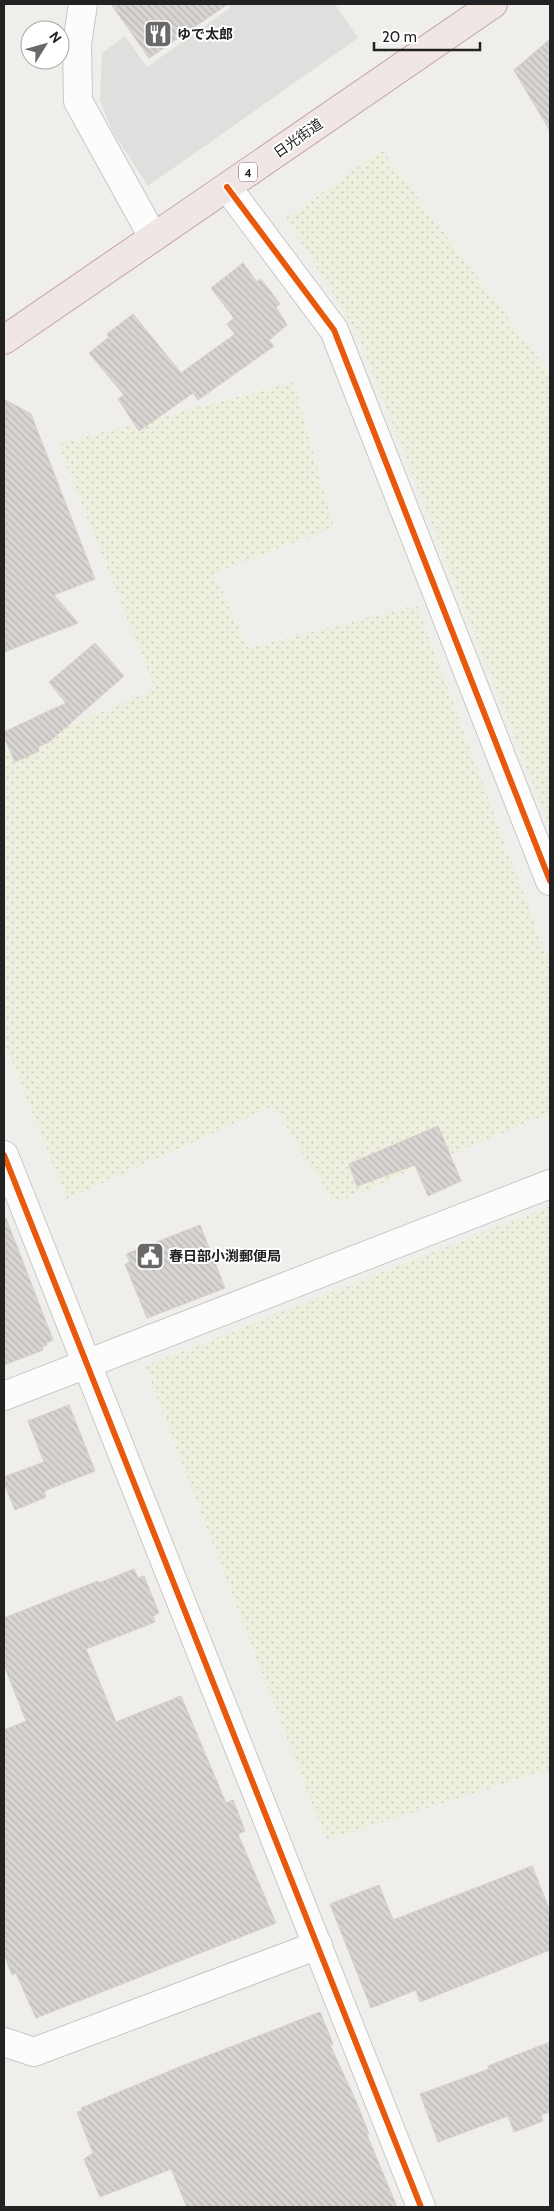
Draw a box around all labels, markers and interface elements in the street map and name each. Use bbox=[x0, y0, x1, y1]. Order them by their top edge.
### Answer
restaurant icon: ゆで太郎 bbox=[143, 19, 173, 49]
north arrow bbox=[20, 20, 70, 70]
scale bar bbox=[374, 20, 480, 52]
place label: ゆで太郎 bbox=[177, 25, 233, 43]
text: N bbox=[45, 28, 66, 47]
text: 20 m bbox=[382, 28, 417, 46]
street label: 日光街道 bbox=[270, 115, 326, 161]
road number: 4 bbox=[239, 162, 257, 182]
public building icon: 春日部小渕郵便局 bbox=[135, 1241, 165, 1271]
place label: 春日部小渕郵便局 bbox=[169, 1247, 281, 1265]

